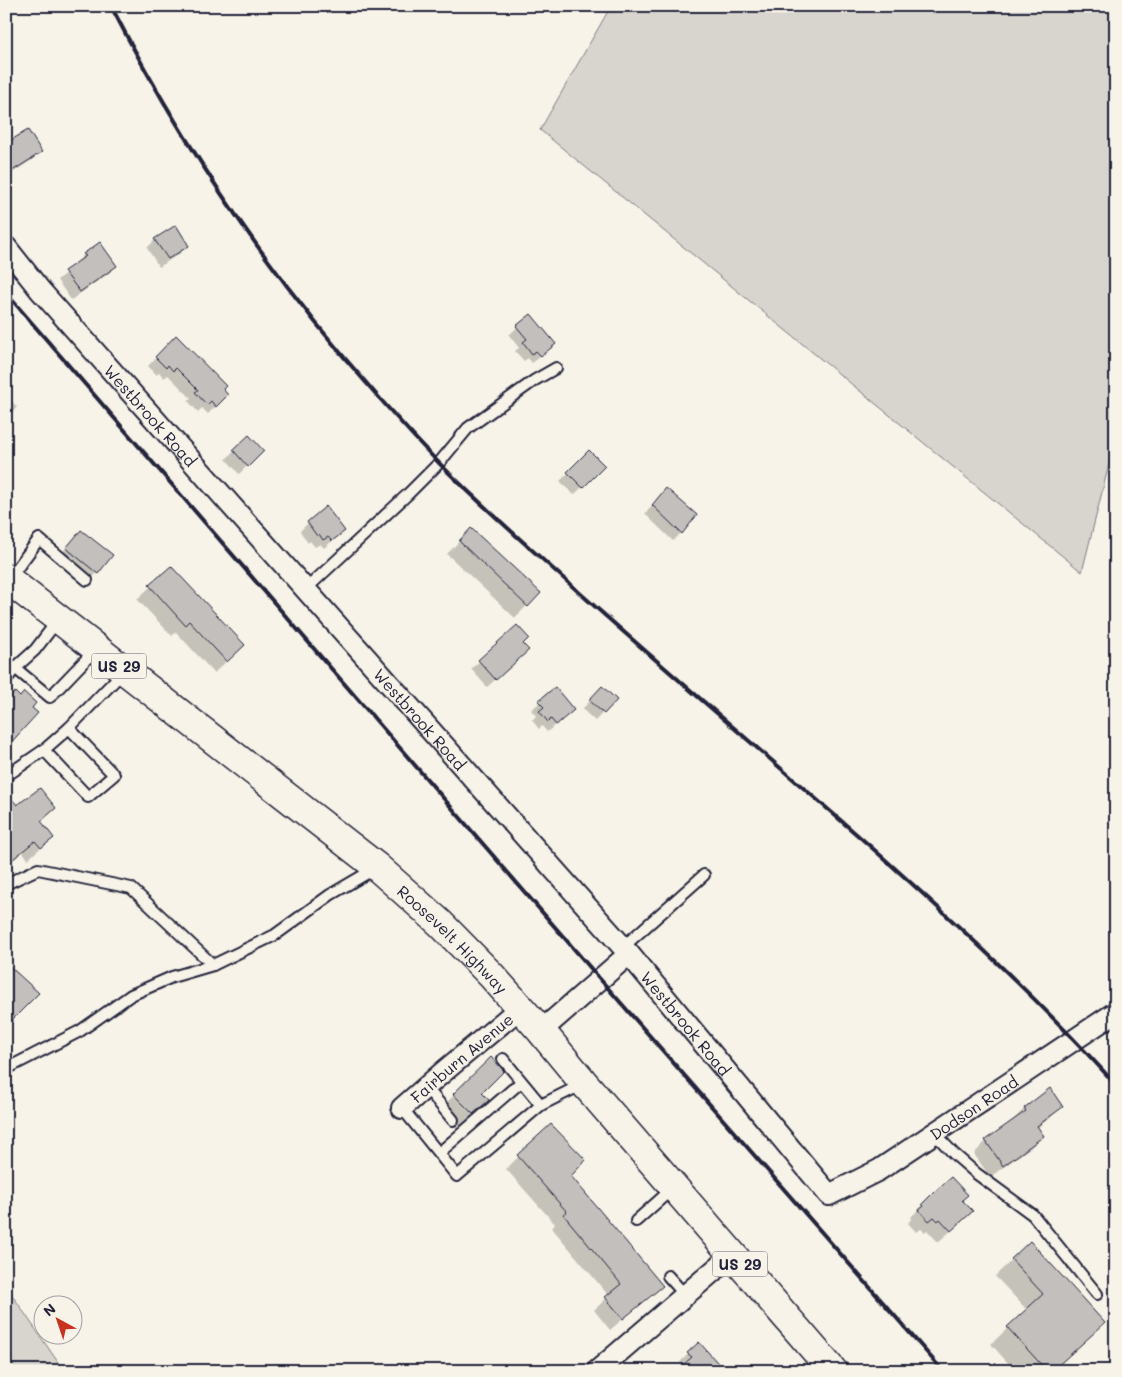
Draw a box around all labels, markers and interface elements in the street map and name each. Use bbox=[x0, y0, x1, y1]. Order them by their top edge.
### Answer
street label: Westbrook Road bbox=[100, 360, 202, 470]
road number: US 29 bbox=[92, 654, 146, 678]
street label: Westbrook Road bbox=[370, 663, 471, 774]
street label: Roosevelt Highway bbox=[393, 880, 513, 998]
street label: Westbrook Road bbox=[637, 966, 736, 1079]
street label: Fairburn Avenue bbox=[406, 1008, 517, 1107]
street label: Dodson Road bbox=[925, 1070, 1022, 1144]
road number: US 29 bbox=[712, 1252, 768, 1276]
north arrow bbox=[32, 1294, 82, 1344]
text: N bbox=[39, 1299, 60, 1320]

